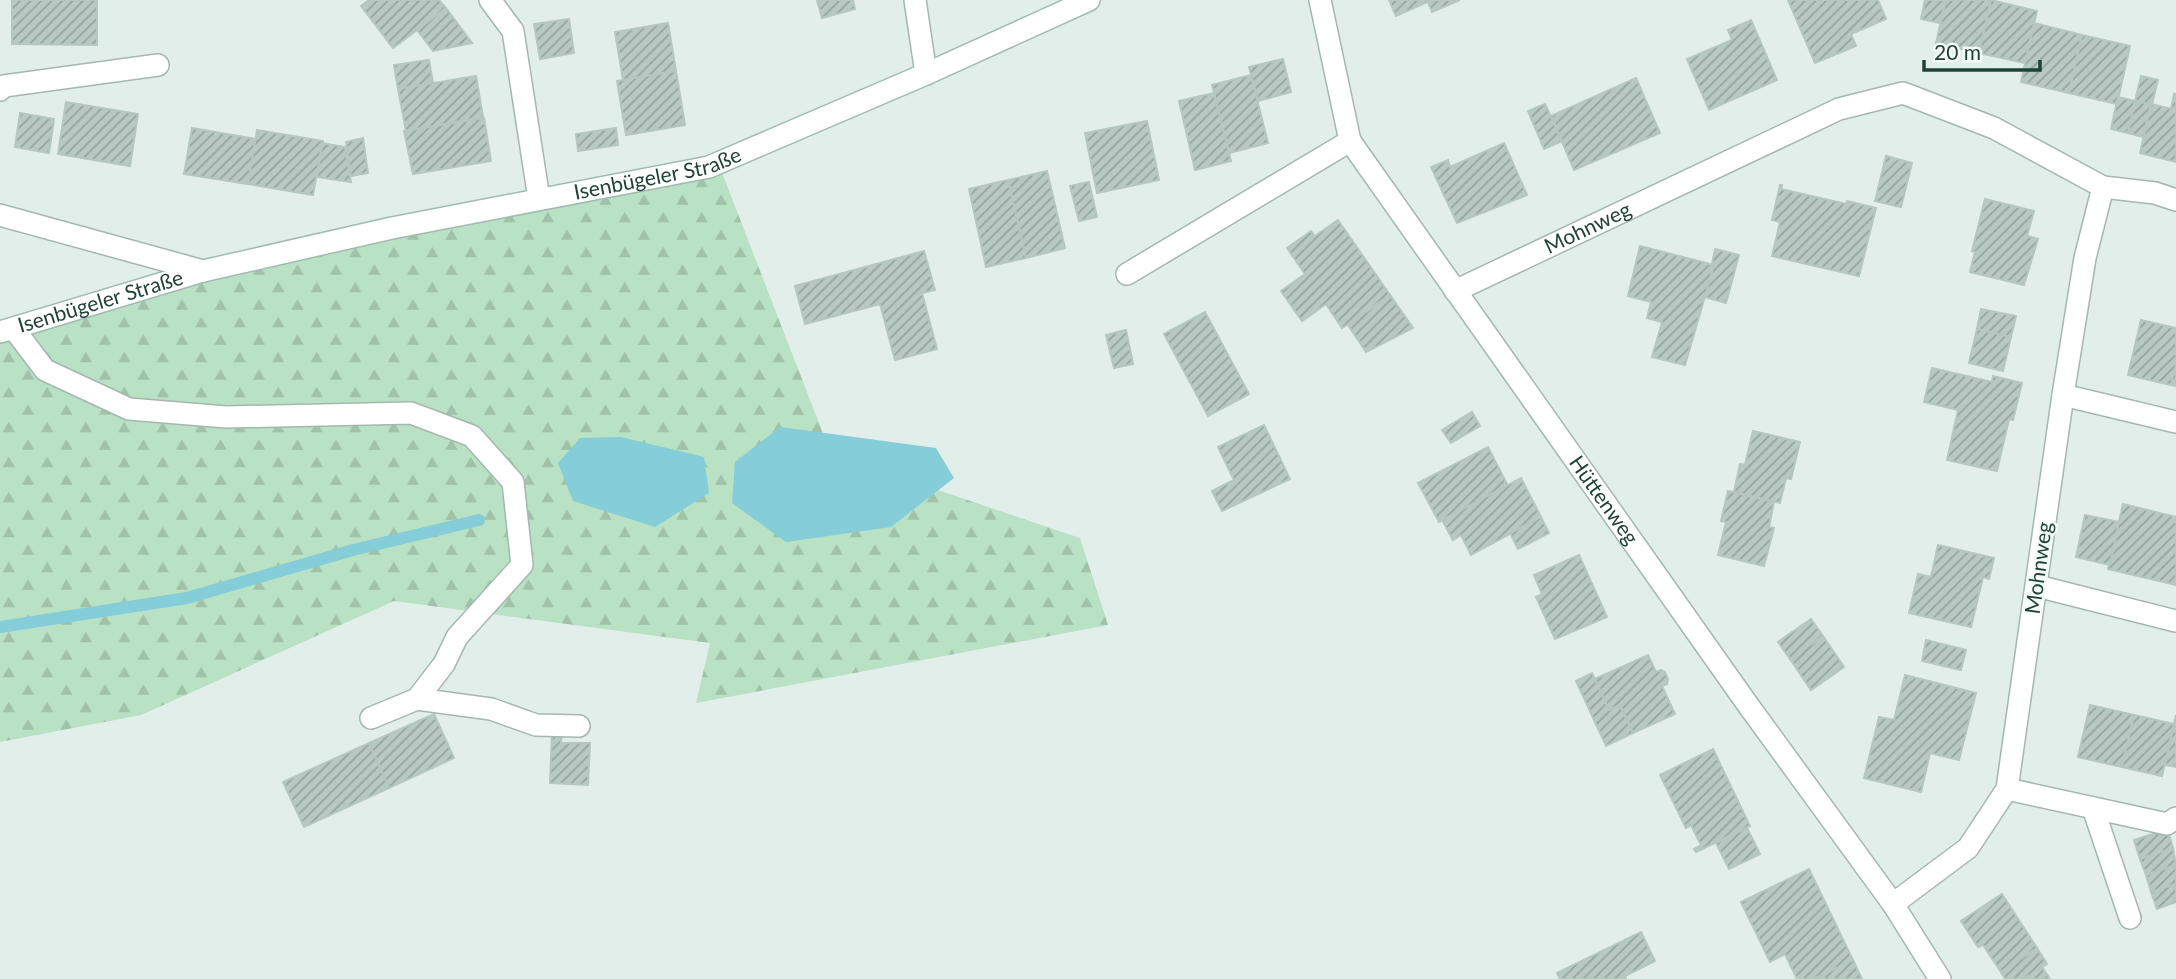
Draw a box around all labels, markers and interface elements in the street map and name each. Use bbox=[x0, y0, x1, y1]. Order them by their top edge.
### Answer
scale bar bbox=[1924, 28, 2039, 72]
text: 20 m bbox=[1934, 39, 1981, 64]
street label: Isenbügeler Straße bbox=[572, 141, 745, 204]
street label: Mohnweg bbox=[1540, 195, 1635, 258]
street label: Isenbügeler Straße bbox=[15, 264, 186, 337]
street label: Hüttenweg bbox=[1565, 450, 1645, 549]
street label: Mohnweg bbox=[2019, 520, 2056, 615]

